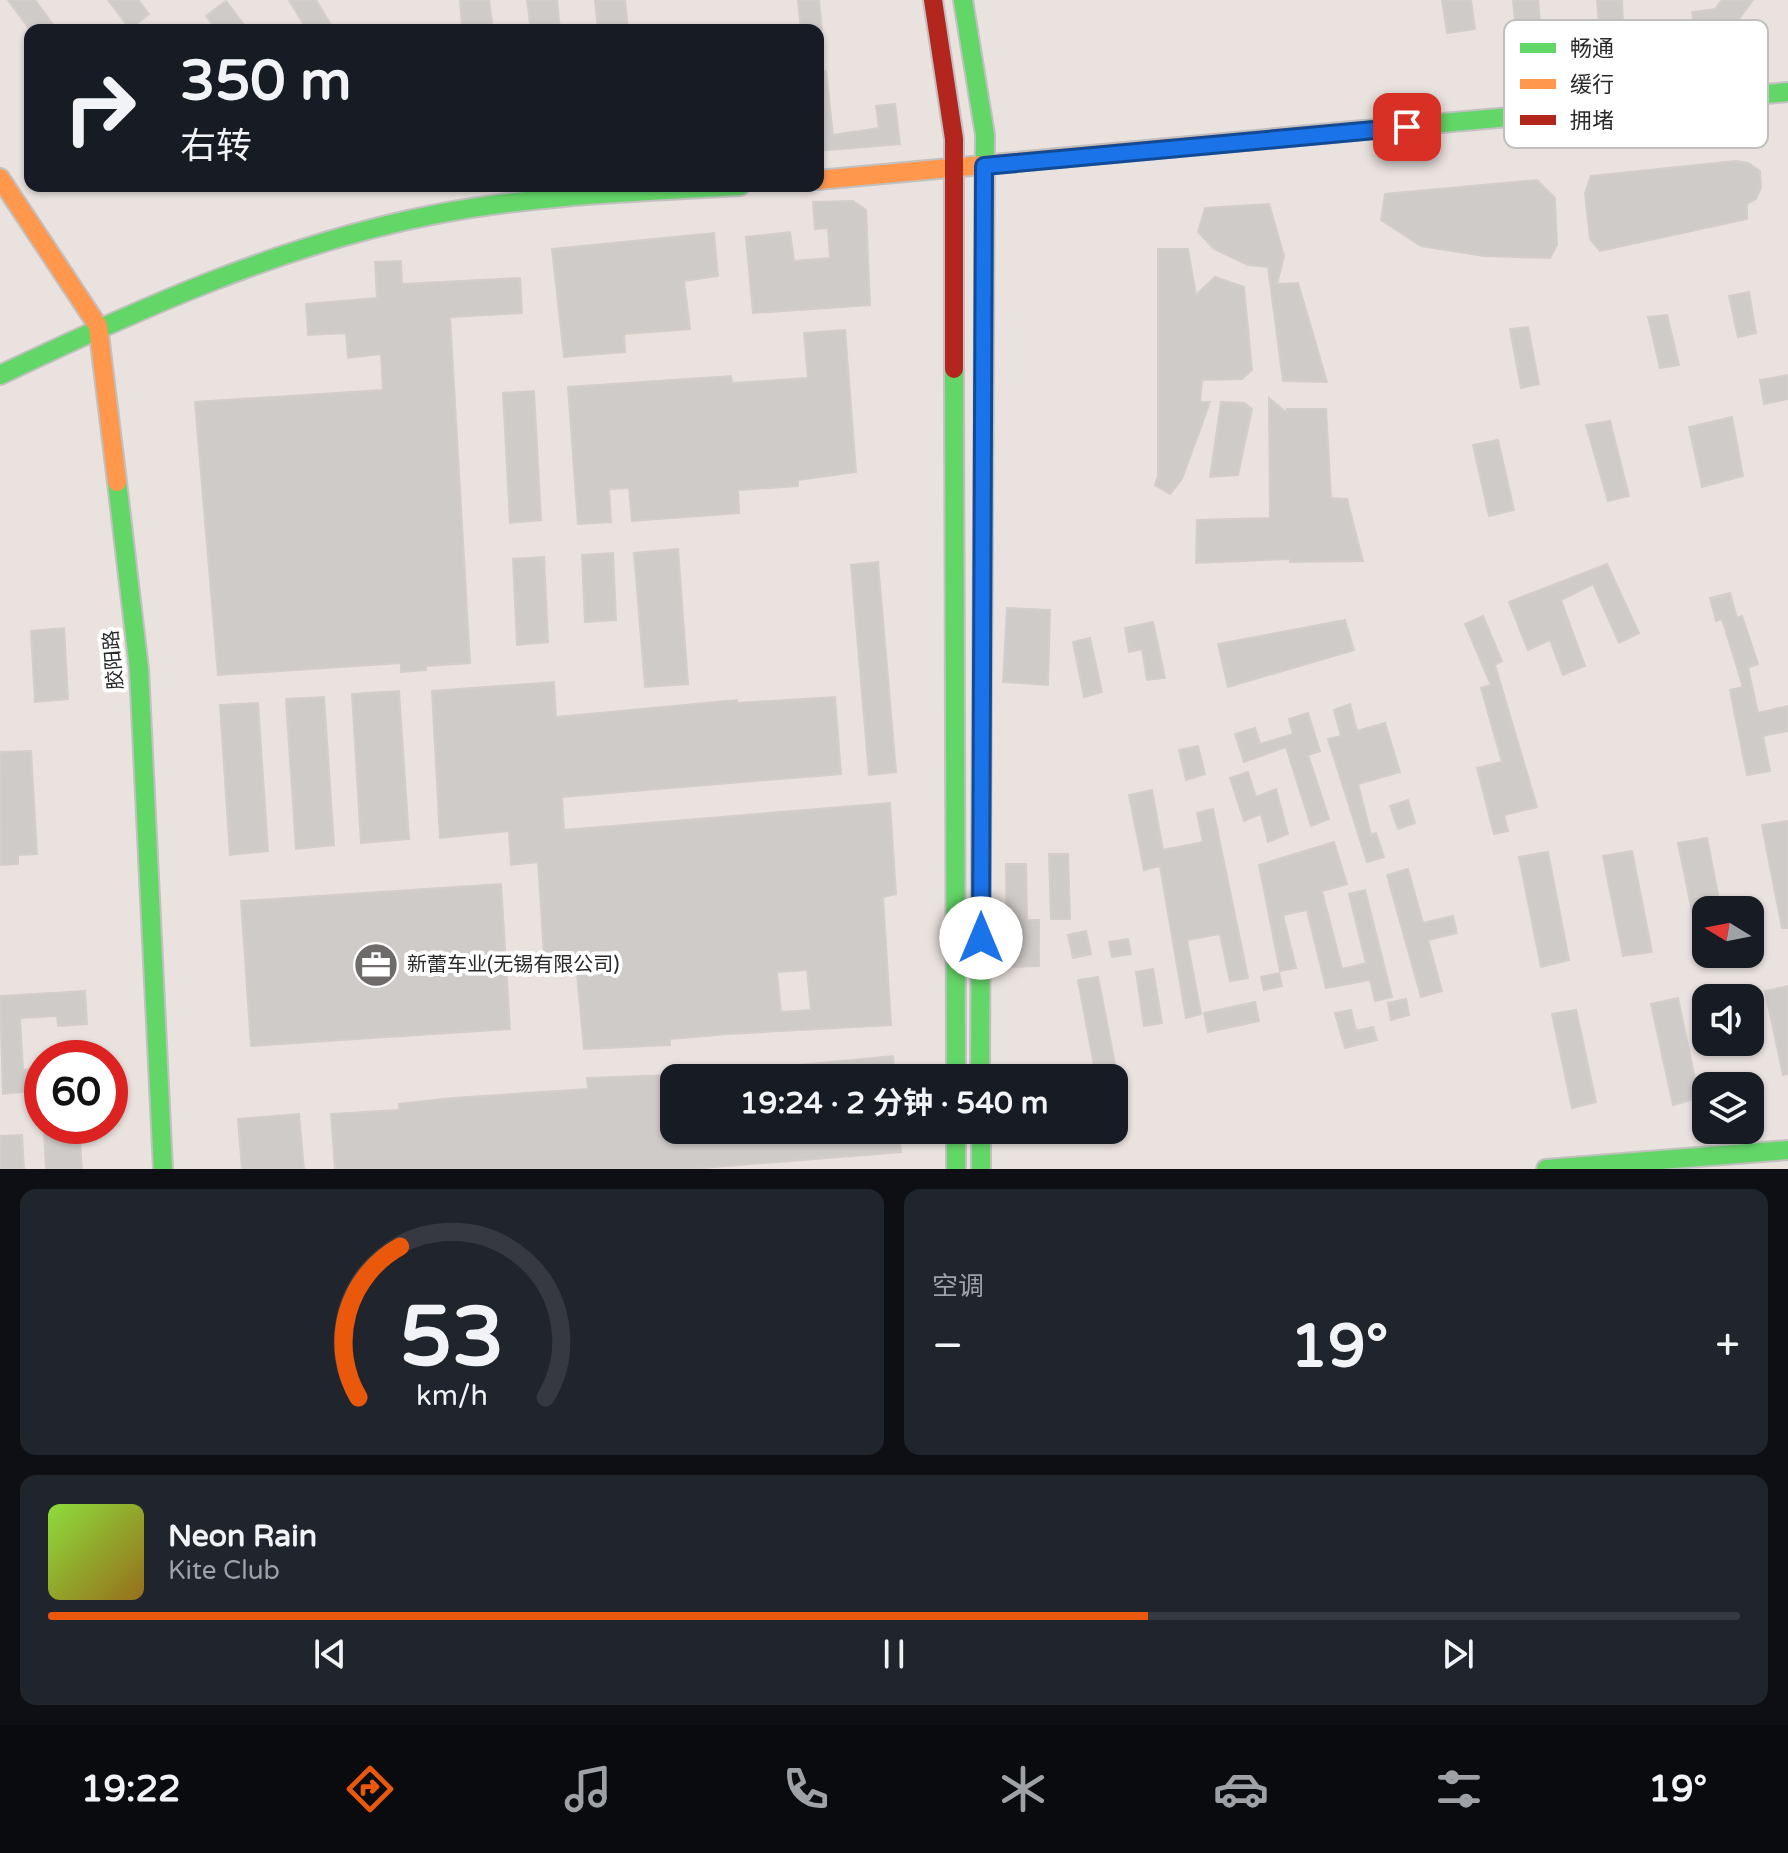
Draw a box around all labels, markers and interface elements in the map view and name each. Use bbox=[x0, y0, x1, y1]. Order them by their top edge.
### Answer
legend bbox=[1504, 20, 1768, 148]
text: 畅通 bbox=[1570, 36, 1614, 62]
text: 350 m bbox=[180, 48, 351, 115]
icon: right bbox=[48, 56, 152, 160]
text: 缓行 bbox=[1570, 72, 1614, 98]
pin bbox=[1373, 93, 1441, 161]
icon: arrive bbox=[1385, 105, 1429, 149]
text: 拥堵 bbox=[1570, 108, 1614, 134]
text: 右转 bbox=[180, 125, 252, 168]
street label: 胶阳路 bbox=[99, 629, 129, 691]
position arrow bbox=[939, 896, 1023, 980]
north arrow bbox=[1692, 896, 1764, 968]
map controls bbox=[1692, 896, 1764, 1144]
office icon: 新蕾车业(无锡有限公司) bbox=[352, 941, 400, 989]
place label: 新蕾车业(无锡有限公司) bbox=[407, 953, 619, 977]
button: sound bbox=[1692, 984, 1764, 1056]
speed limit sign: 60 bbox=[24, 1040, 128, 1144]
button: layers bbox=[1692, 1072, 1764, 1144]
text: 19:24 · 2 分钟 · 540 m bbox=[740, 1085, 1048, 1122]
text: 空调 bbox=[932, 1271, 984, 1302]
text: 53 bbox=[400, 1288, 504, 1388]
text: 19° bbox=[1290, 1311, 1388, 1383]
text: − bbox=[932, 1320, 963, 1373]
text: + bbox=[1715, 1320, 1740, 1373]
text: km/h bbox=[416, 1379, 488, 1413]
text: Neon Rain bbox=[168, 1518, 317, 1555]
text: Kite Club bbox=[168, 1555, 280, 1586]
icon: previous bbox=[308, 1632, 352, 1676]
icon: pause bbox=[872, 1632, 916, 1676]
icon: next bbox=[1436, 1632, 1480, 1676]
icon: directions bbox=[342, 1761, 398, 1817]
icon: music bbox=[560, 1761, 616, 1817]
icon: phone bbox=[778, 1761, 834, 1817]
icon: climate bbox=[995, 1761, 1051, 1817]
icon: car bbox=[1213, 1761, 1269, 1817]
icon: filters bbox=[1431, 1761, 1487, 1817]
text: 19:22 bbox=[81, 1768, 181, 1811]
text: 19° bbox=[1648, 1768, 1707, 1811]

